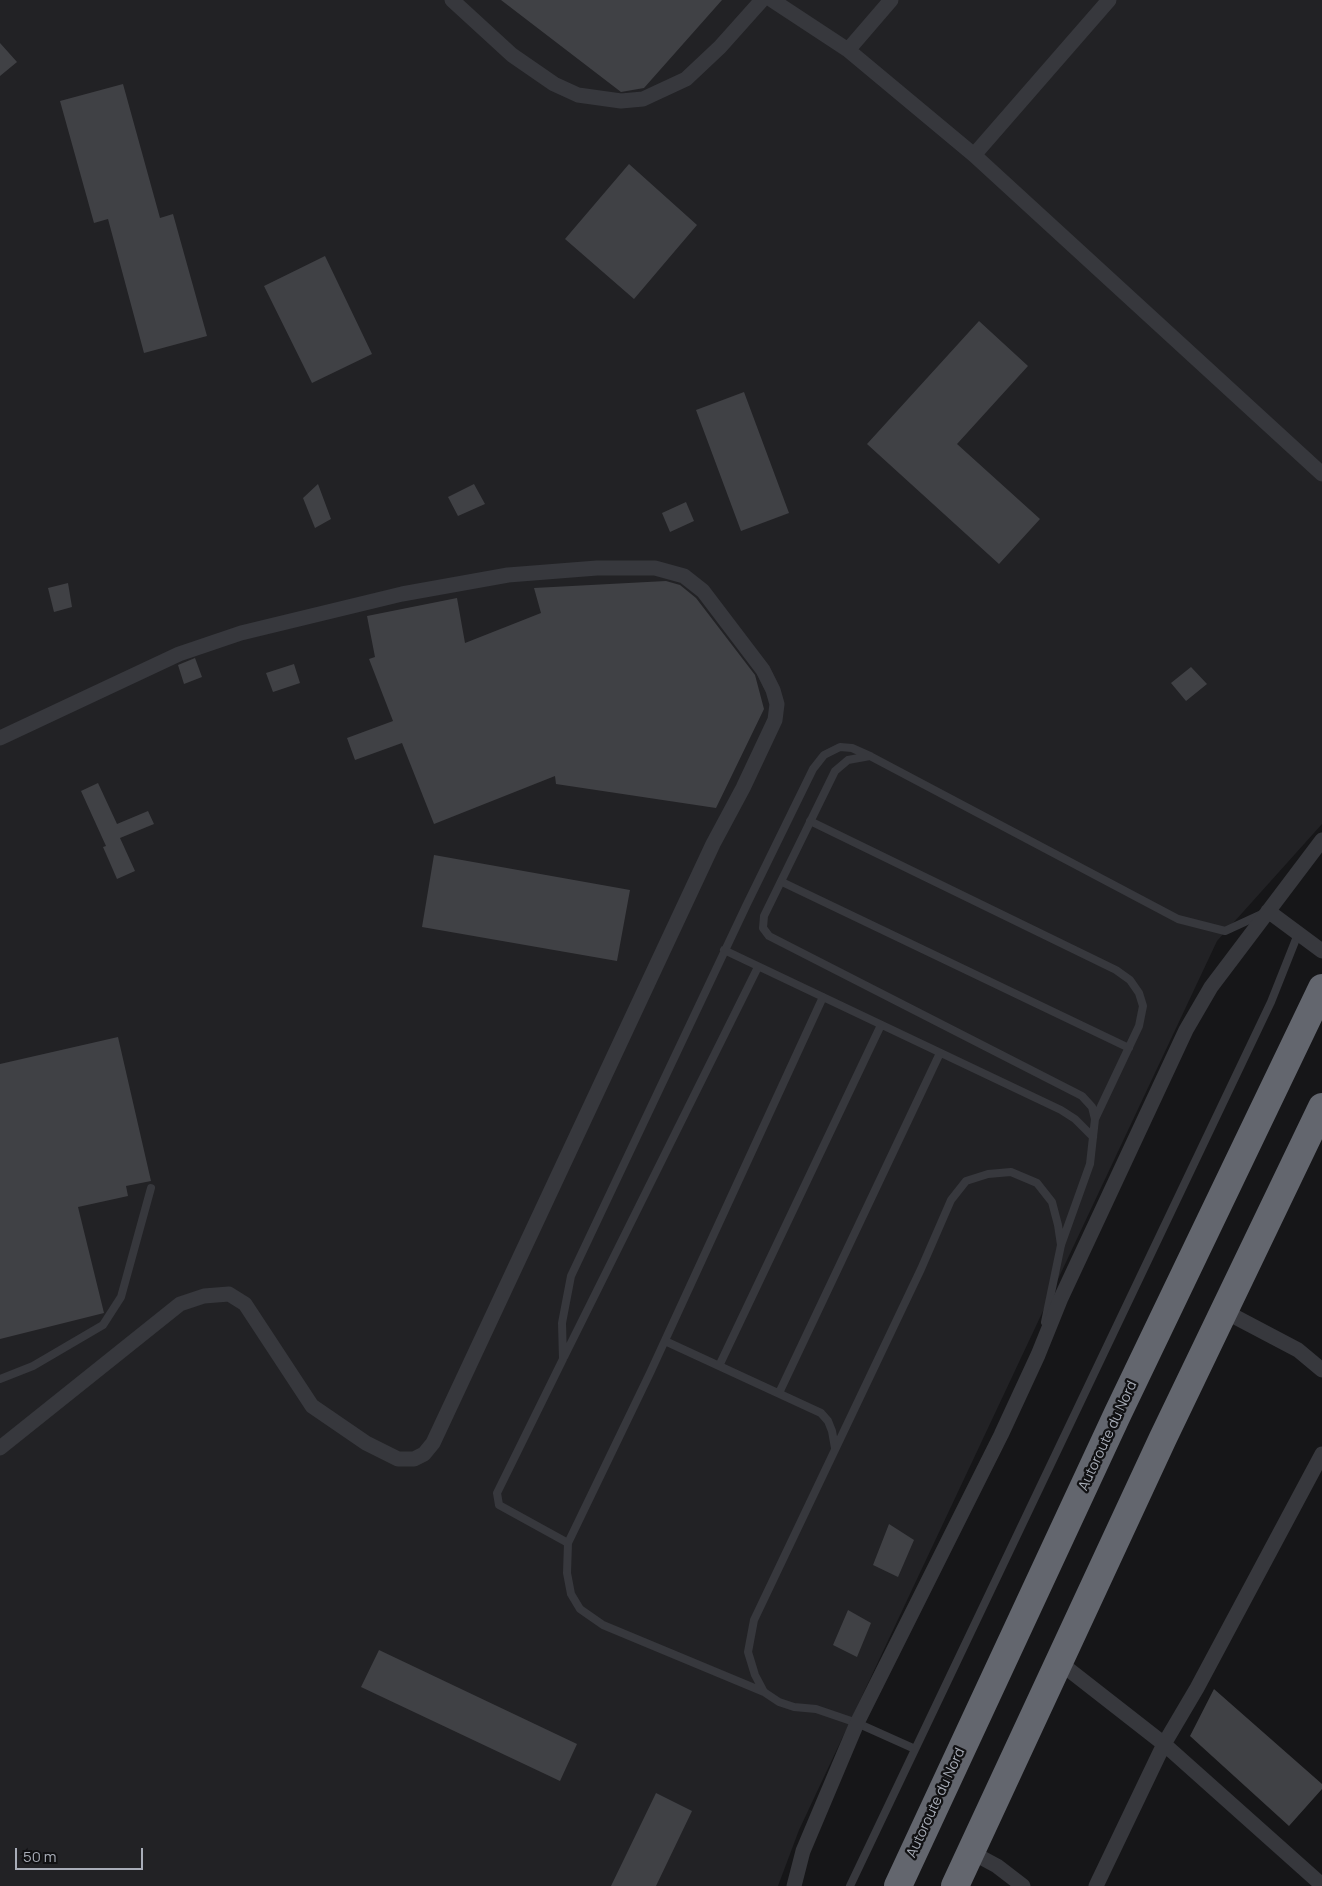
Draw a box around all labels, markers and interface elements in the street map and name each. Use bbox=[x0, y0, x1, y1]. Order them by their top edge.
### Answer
street label: Autoroute du Nord bbox=[1075, 1378, 1141, 1494]
street label: Autoroute du Nord bbox=[903, 1745, 969, 1861]
scale bar bbox=[18, 1838, 145, 1870]
text: 50 m bbox=[23, 1846, 57, 1867]

